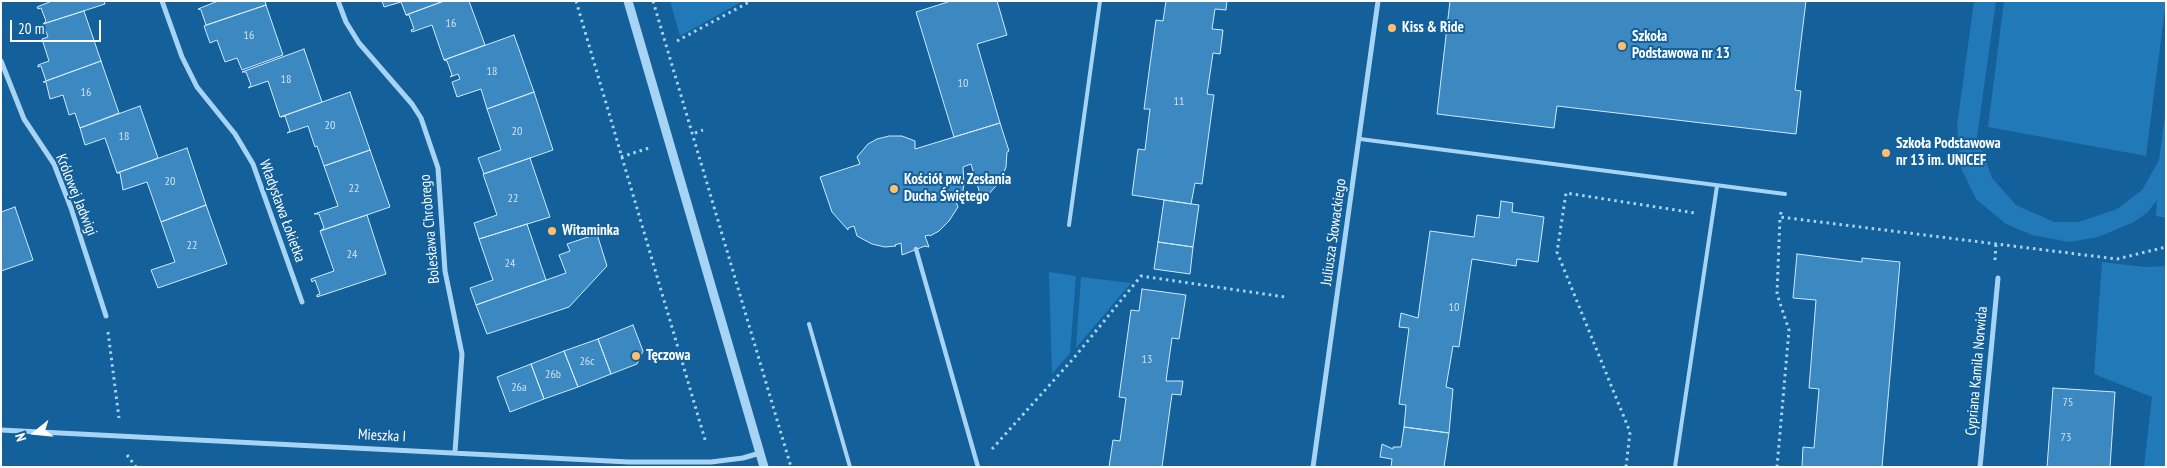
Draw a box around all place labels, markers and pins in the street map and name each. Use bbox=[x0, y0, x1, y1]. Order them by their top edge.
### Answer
place label: Kiss & Ride bbox=[1402, 19, 1464, 37]
marker: Kiss & Ride bbox=[1386, 22, 1398, 34]
place label: Szkoła Podstawowa nr 13 bbox=[1632, 28, 1730, 63]
marker: Szkoła Podstawowa nr 13 bbox=[1616, 40, 1628, 52]
place label: Szkoła Podstawowa nr 13 im. UNICEF bbox=[1896, 135, 2001, 170]
marker: Szkoła Podstawowa nr 13 im. UNICEF bbox=[1880, 147, 1892, 159]
place label: Kościół pw. Zesłania Ducha Świętego bbox=[904, 171, 1011, 206]
marker: Kościół pw. Zesłania Ducha Świętego bbox=[888, 183, 900, 195]
place label: Witaminka bbox=[562, 222, 619, 240]
marker: Witaminka bbox=[546, 225, 558, 237]
place label: Tęczowa bbox=[646, 347, 690, 365]
marker: Tęczowa bbox=[630, 350, 642, 362]

